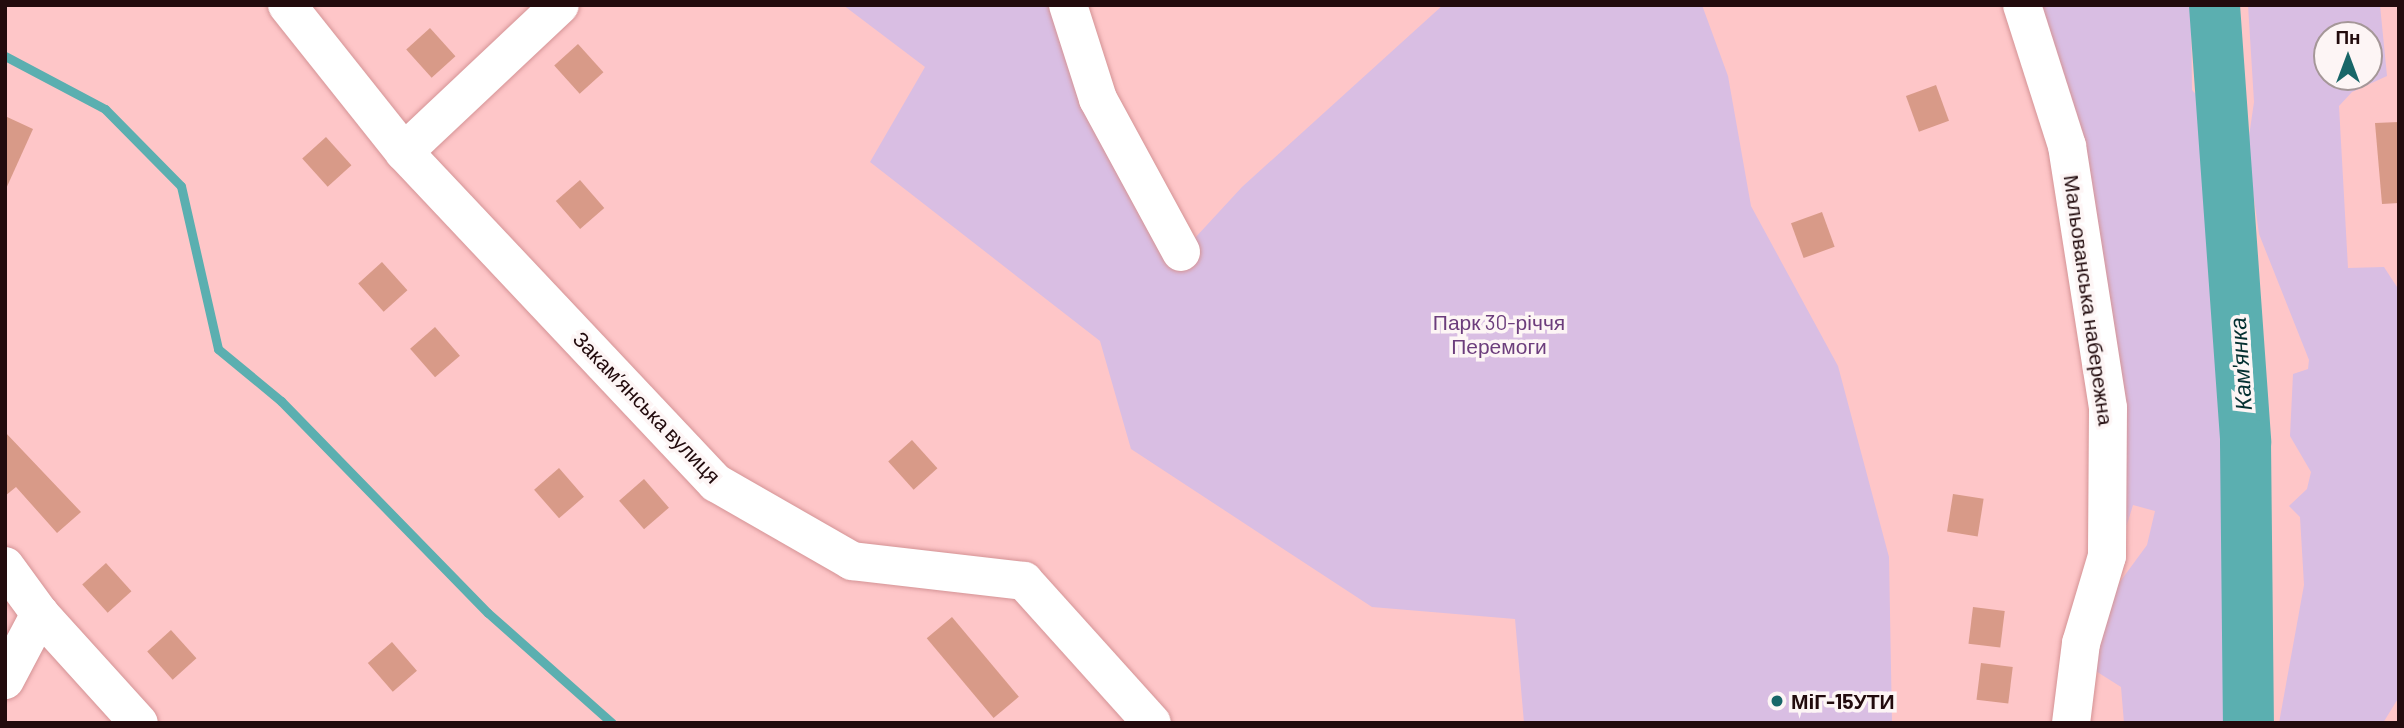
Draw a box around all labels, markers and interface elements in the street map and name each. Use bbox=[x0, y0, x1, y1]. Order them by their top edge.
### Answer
north arrow bbox=[2313, 21, 2383, 91]
text: Пн bbox=[2335, 25, 2361, 48]
street label: Мальованська набережна bbox=[2059, 173, 2119, 427]
park label: Парк 30-річчя Перемоги bbox=[1433, 309, 1565, 359]
water label: Кам'янка bbox=[2223, 316, 2257, 412]
street label: Закамʼянська вулиця bbox=[568, 326, 726, 488]
place label: МіГ-15УТИ bbox=[1791, 688, 1895, 714]
marker: МіГ-15УТИ bbox=[1769, 693, 1785, 709]

